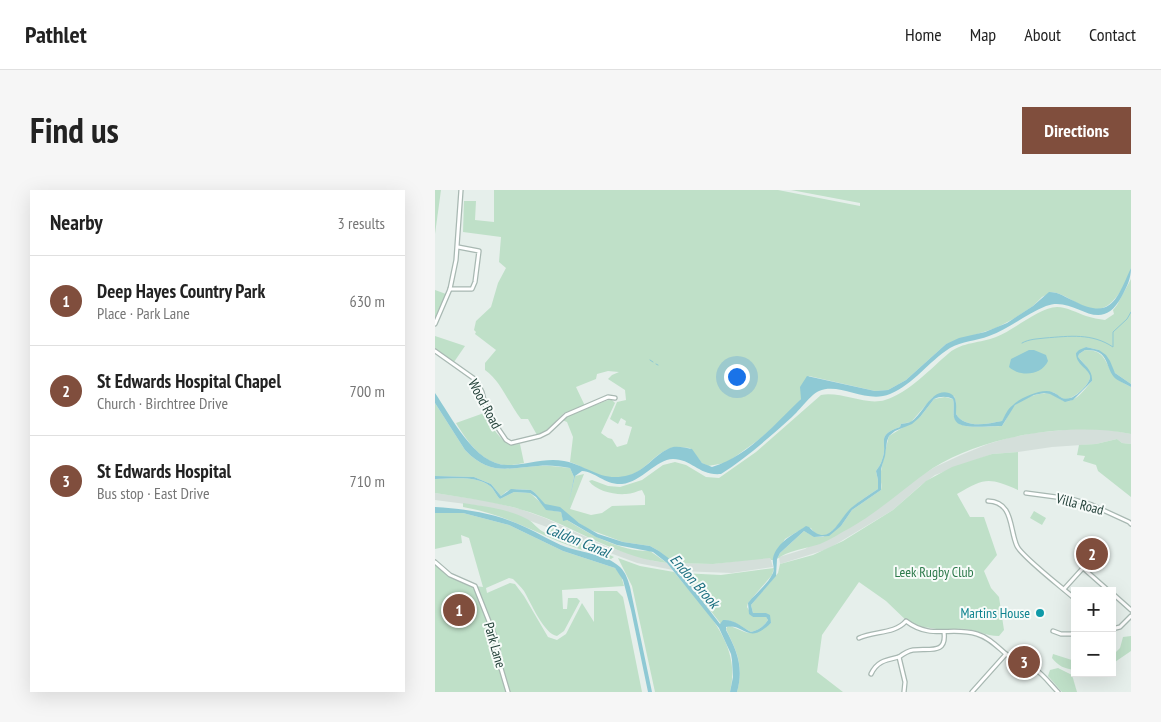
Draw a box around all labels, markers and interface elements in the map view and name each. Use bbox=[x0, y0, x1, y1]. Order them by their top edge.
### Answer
text: Pathlet bbox=[25, 19, 87, 50]
text: Home bbox=[905, 23, 942, 46]
text: Map bbox=[970, 23, 996, 46]
text: About bbox=[1024, 23, 1061, 46]
text: Contact bbox=[1089, 23, 1136, 46]
text: Find us bbox=[30, 107, 119, 153]
button: Directions bbox=[1022, 107, 1131, 154]
text: Nearby bbox=[50, 209, 103, 236]
text: 3 results bbox=[338, 213, 385, 233]
text: Deep Hayes Country Park bbox=[97, 279, 265, 303]
text: 1 bbox=[62, 291, 70, 311]
text: 630 m bbox=[350, 291, 385, 311]
text: Place · Park Lane bbox=[97, 303, 190, 323]
your location bbox=[724, 364, 750, 390]
text: St Edwards Hospital Chapel bbox=[97, 369, 281, 393]
street label: Wood Road bbox=[464, 376, 506, 432]
text: 2 bbox=[62, 381, 70, 401]
text: 700 m bbox=[350, 381, 385, 401]
text: Church · Birchtree Drive bbox=[97, 393, 228, 413]
text: St Edwards Hospital bbox=[97, 459, 231, 483]
text: 3 bbox=[62, 471, 70, 491]
text: 710 m bbox=[350, 471, 385, 491]
text: Bus stop · East Drive bbox=[97, 483, 210, 503]
street label: Villa Road bbox=[1053, 489, 1106, 519]
water label: Caldon Canal bbox=[543, 519, 614, 562]
pin: 2 bbox=[1076, 535, 1108, 573]
water label: Endon Brook bbox=[666, 550, 725, 614]
park label: Leek Rugby Club bbox=[894, 563, 974, 581]
map controls bbox=[1071, 587, 1116, 677]
button: + bbox=[1071, 587, 1116, 632]
pin: 1 bbox=[443, 591, 475, 629]
place label: Martins House bbox=[960, 604, 1030, 622]
marker: Martins House bbox=[1034, 607, 1046, 619]
street label: Park Lane bbox=[480, 620, 510, 670]
button: − bbox=[1071, 632, 1116, 677]
pin: 3 bbox=[1008, 643, 1040, 681]

